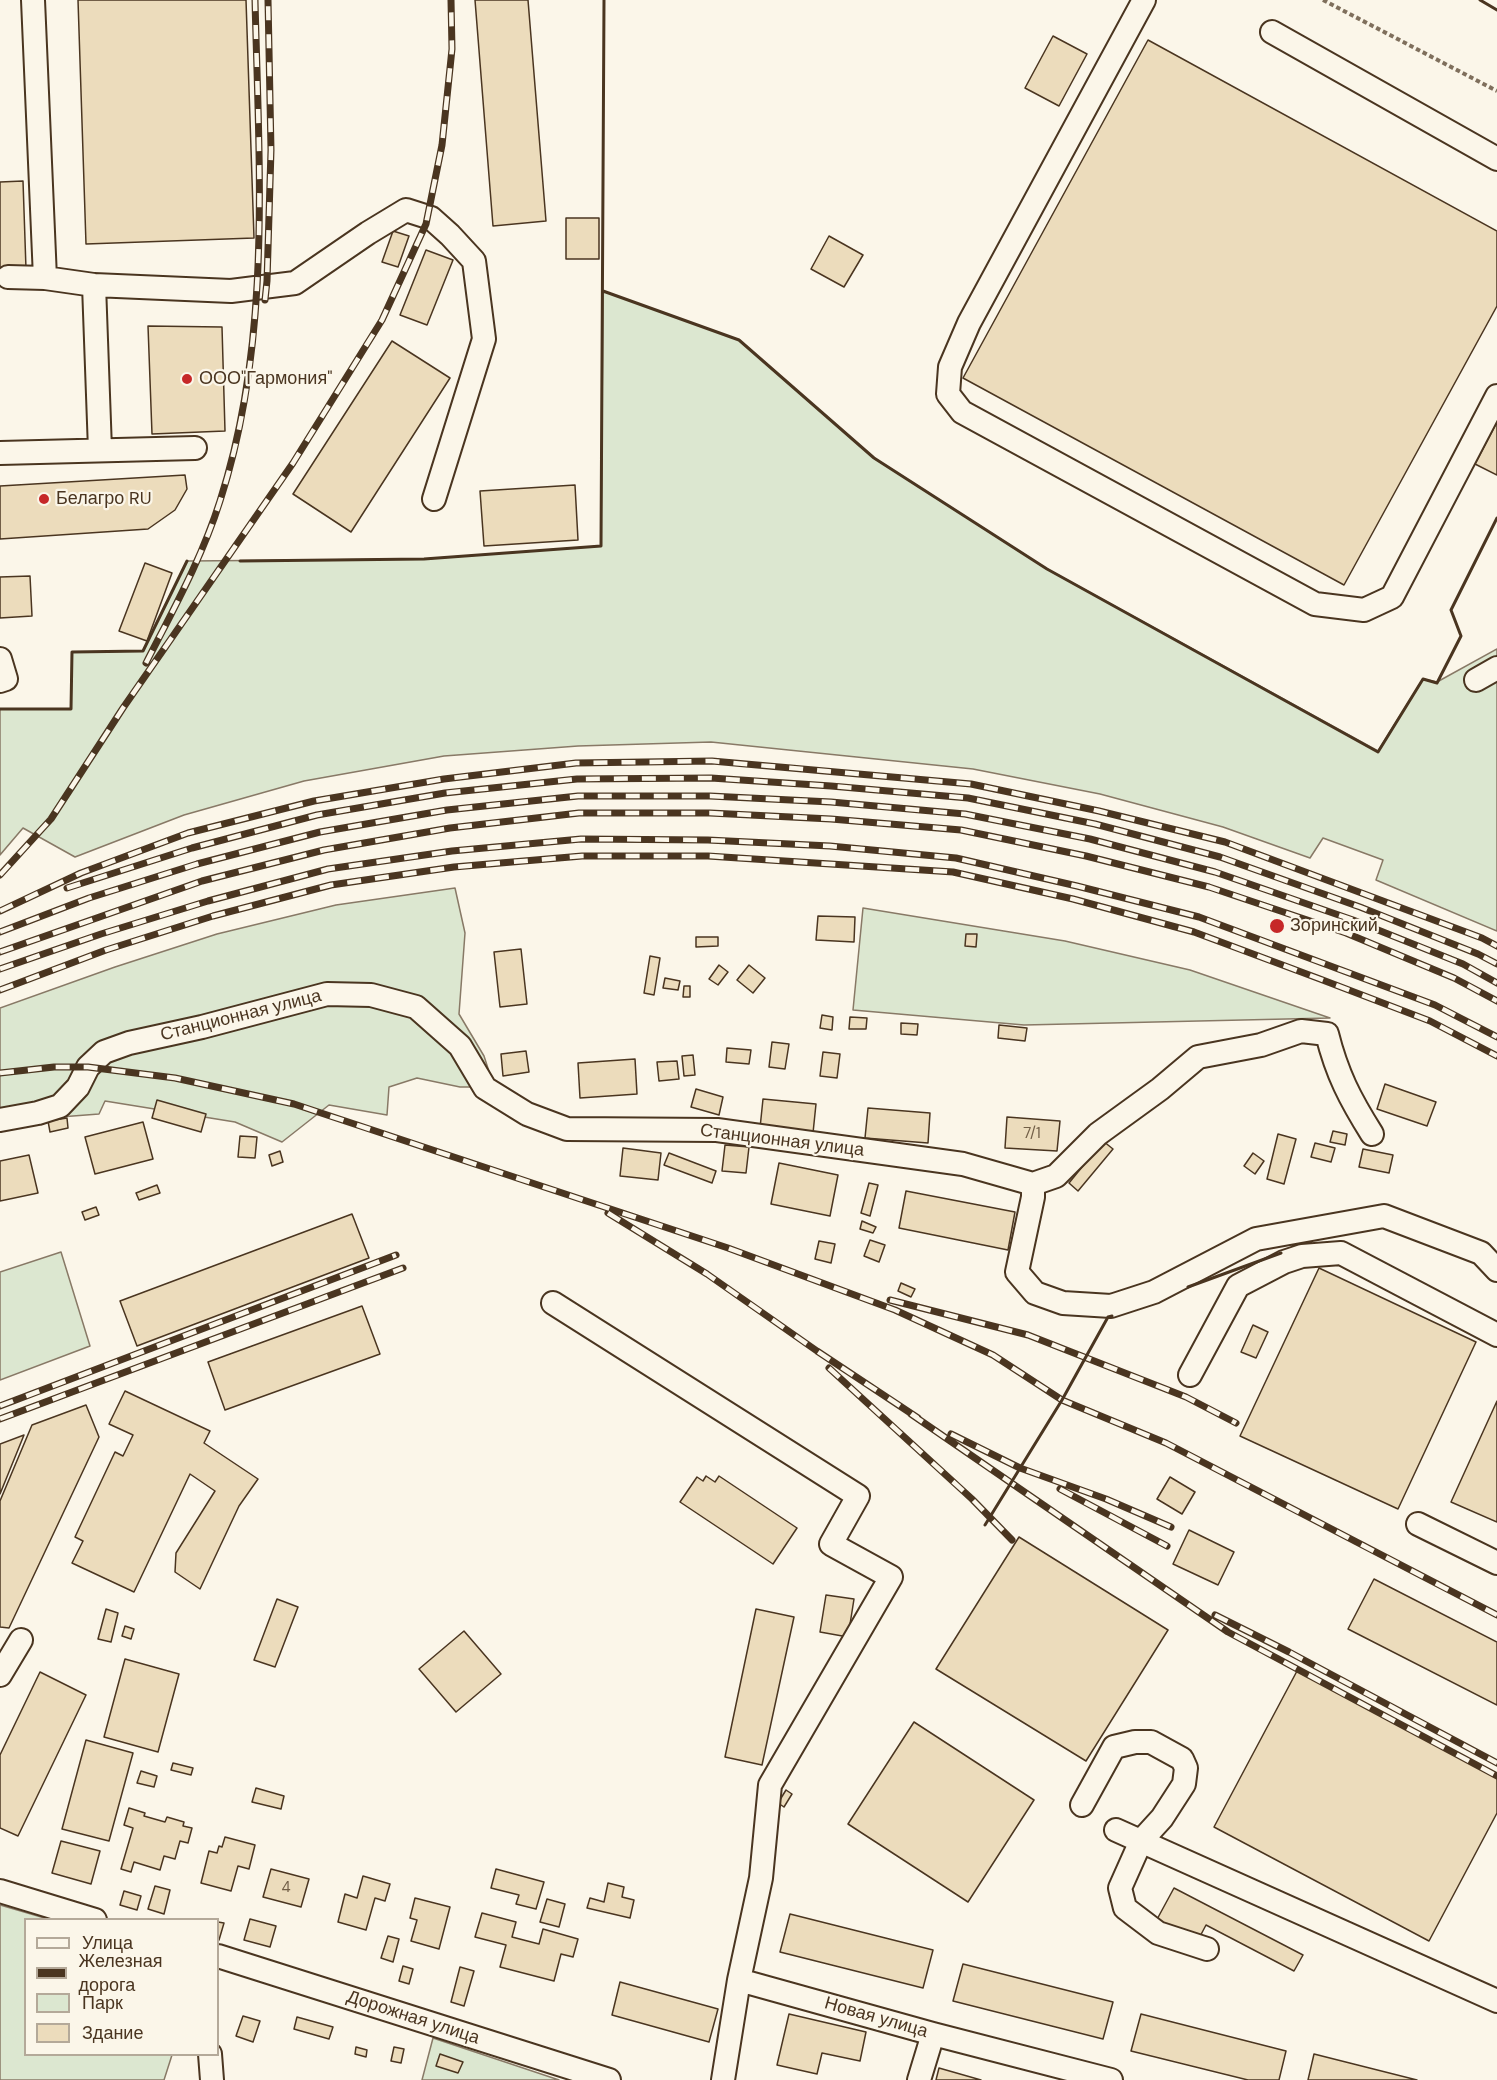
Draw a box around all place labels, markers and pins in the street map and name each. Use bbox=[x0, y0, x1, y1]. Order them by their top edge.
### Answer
place label: ООО"Гармония" bbox=[199, 368, 332, 390]
marker: ООО"Гармония" bbox=[180, 372, 194, 386]
place label: Белагро RU bbox=[56, 488, 152, 510]
marker: Белагро RU bbox=[37, 492, 51, 506]
place label: Зоринский bbox=[1290, 915, 1378, 937]
marker: Зоринский bbox=[1268, 917, 1286, 935]

